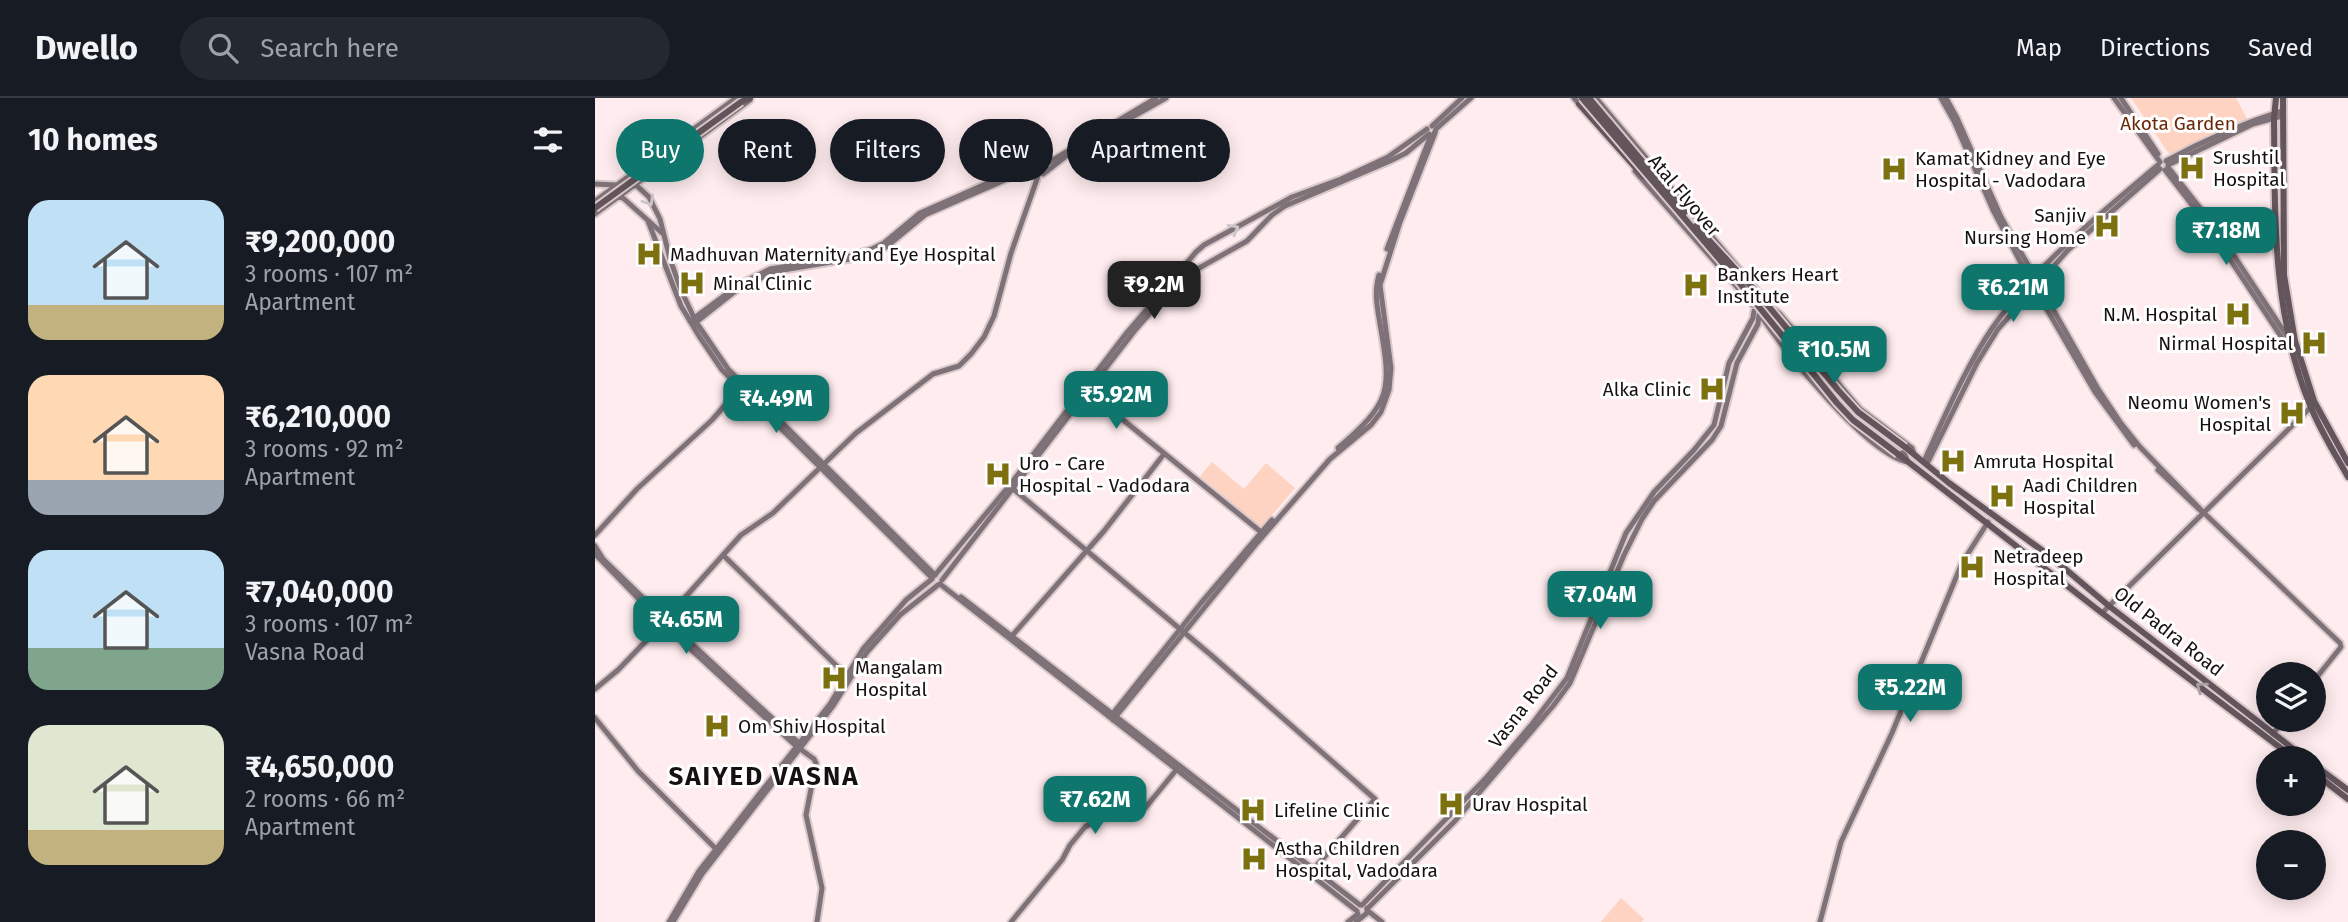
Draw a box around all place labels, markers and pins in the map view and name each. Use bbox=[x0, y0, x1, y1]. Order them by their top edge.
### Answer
place label: Srushtil Hospital bbox=[2213, 146, 2285, 191]
place label: Kamat Kidney and Eye Hospital - Vadodara bbox=[1915, 147, 2106, 192]
hospital icon: Srushtil Hospital bbox=[2177, 153, 2207, 183]
hospital icon: Kamat Kidney and Eye Hospital - Vadodara bbox=[1879, 154, 1909, 184]
place label: Sanjiv Nursing Home bbox=[1964, 204, 2087, 249]
pin: ₹7.18M bbox=[2169, 208, 2283, 267]
hospital icon: Sanjiv Nursing Home bbox=[2092, 211, 2122, 241]
hospital icon: Madhuvan Maternity and Eye Hospital bbox=[634, 239, 664, 269]
place label: Madhuvan Maternity and Eye Hospital bbox=[670, 243, 996, 266]
pin: ₹9.2M bbox=[1105, 262, 1203, 321]
place label: Bankers Heart Institute bbox=[1717, 263, 1839, 308]
pin: ₹6.21M bbox=[1956, 264, 2070, 324]
hospital icon: Minal Clinic bbox=[677, 268, 707, 298]
hospital icon: Bankers Heart Institute bbox=[1681, 270, 1711, 300]
place label: Minal Clinic bbox=[713, 272, 812, 295]
hospital icon: N.M. Hospital bbox=[2223, 299, 2253, 329]
place label: N.M. Hospital bbox=[2103, 303, 2217, 326]
pin: ₹10.5M bbox=[1777, 327, 1891, 386]
hospital icon: Nirmal Hospital bbox=[2299, 328, 2329, 358]
place label: Nirmal Hospital bbox=[2158, 332, 2293, 355]
pin: ₹5.92M bbox=[1059, 372, 1173, 431]
hospital icon: Alka Clinic bbox=[1697, 374, 1727, 404]
pin: ₹4.49M bbox=[719, 376, 833, 435]
place label: Alka Clinic bbox=[1603, 378, 1691, 401]
place label: Neomu Women's Hospital bbox=[2127, 391, 2271, 436]
hospital icon: Neomu Women's Hospital bbox=[2277, 398, 2307, 428]
hospital icon: Amruta Hospital bbox=[1938, 446, 1968, 476]
place label: Amruta Hospital bbox=[1974, 450, 2114, 473]
place label: Uro - Care Hospital - Vadodara bbox=[1019, 452, 1190, 497]
hospital icon: Uro - Care Hospital - Vadodara bbox=[983, 459, 1013, 489]
place label: Aadi Children Hospital bbox=[2023, 474, 2138, 519]
hospital icon: Aadi Children Hospital bbox=[1987, 481, 2017, 511]
place label: Netradeep Hospital bbox=[1993, 545, 2084, 590]
hospital icon: Netradeep Hospital bbox=[1957, 552, 1987, 582]
pin: ₹7.04M bbox=[1543, 572, 1657, 631]
pin: ₹4.65M bbox=[629, 596, 743, 656]
place label: Mangalam Hospital bbox=[855, 656, 943, 701]
hospital icon: Mangalam Hospital bbox=[819, 663, 849, 693]
pin: ₹5.22M bbox=[1853, 664, 1967, 724]
hospital icon: Om Shiv Hospital bbox=[702, 711, 732, 741]
place label: Om Shiv Hospital bbox=[738, 715, 886, 738]
pin: ₹7.62M bbox=[1038, 776, 1152, 836]
hospital icon: Urav Hospital bbox=[1436, 789, 1466, 819]
place label: Urav Hospital bbox=[1472, 793, 1588, 816]
hospital icon: Lifeline Clinic bbox=[1238, 795, 1268, 825]
place label: Lifeline Clinic bbox=[1274, 799, 1390, 822]
place label: Astha Children Hospital, Vadodara bbox=[1275, 837, 1438, 882]
hospital icon: Astha Children Hospital, Vadodara bbox=[1239, 844, 1269, 874]

